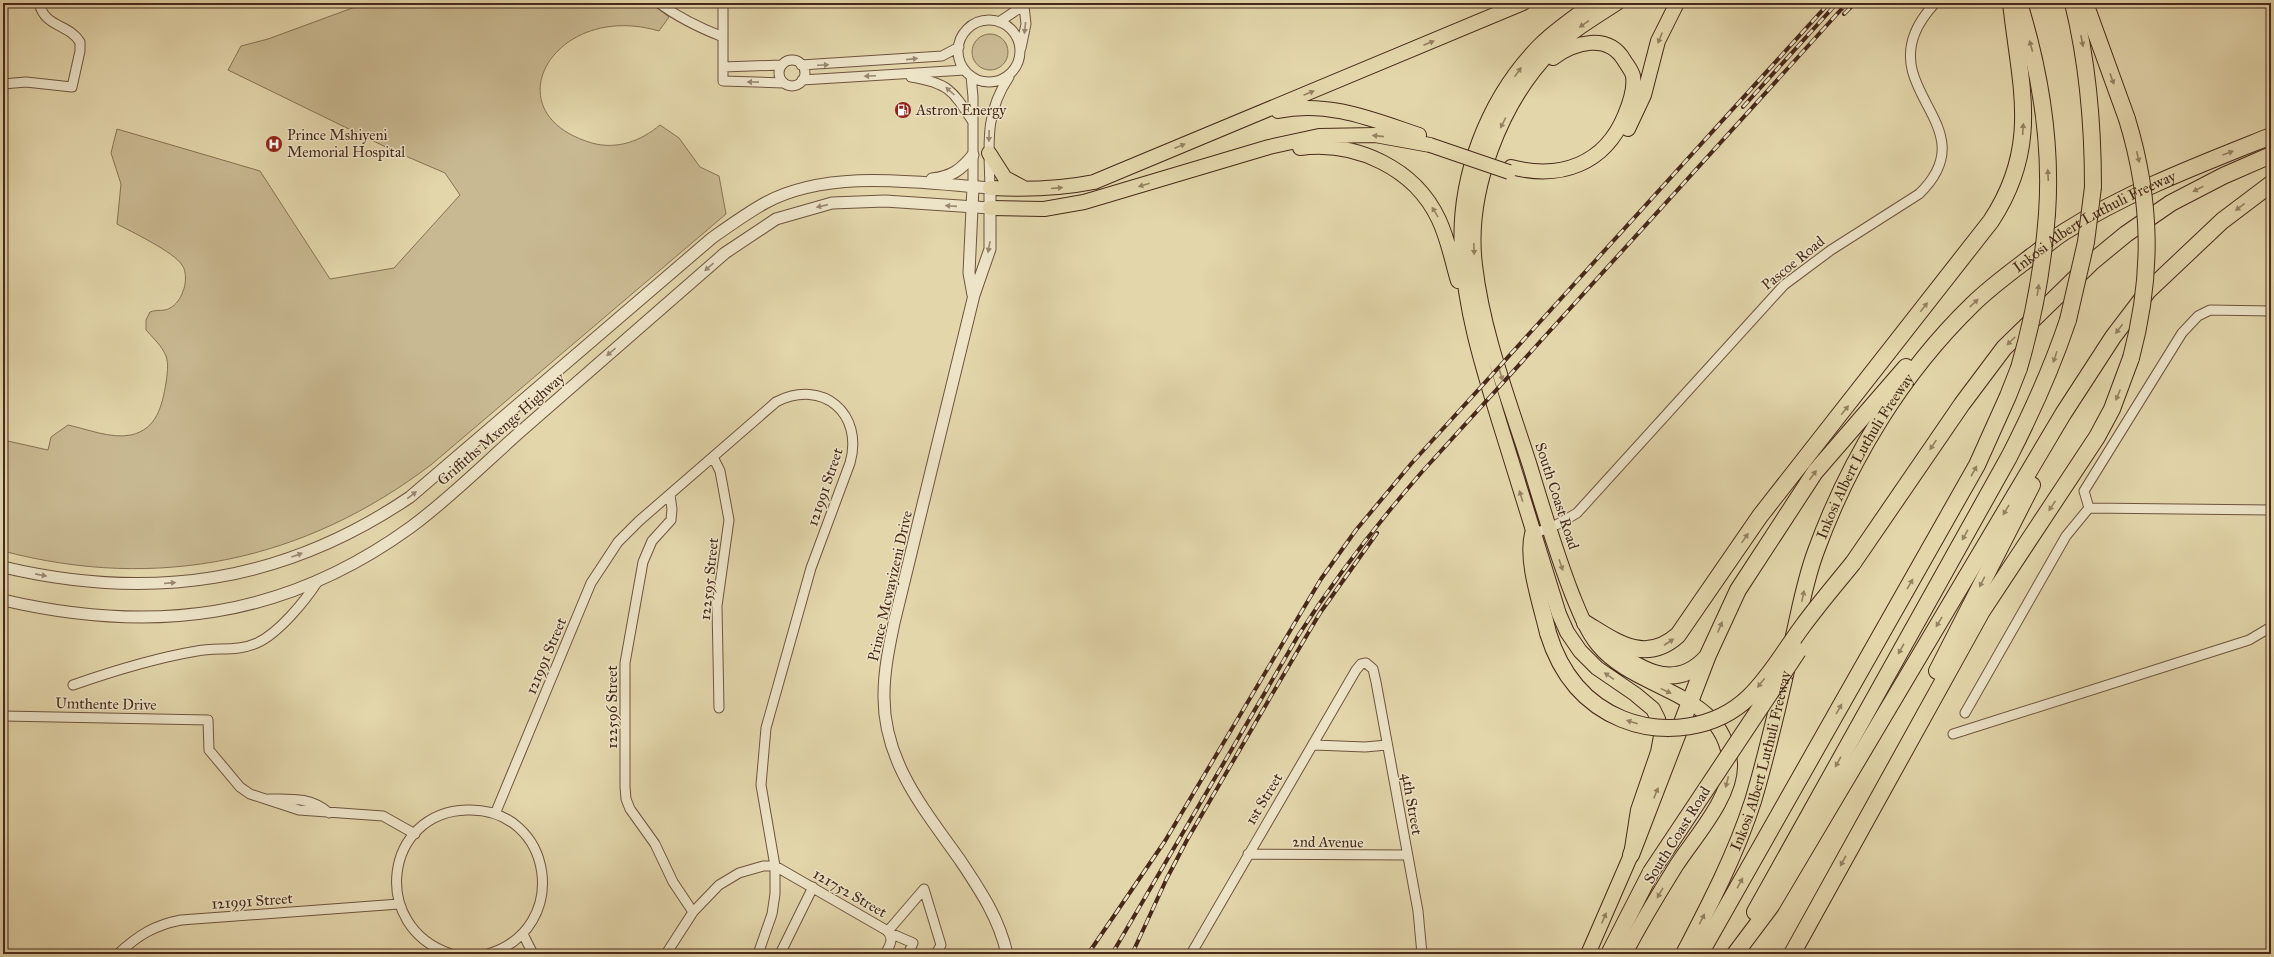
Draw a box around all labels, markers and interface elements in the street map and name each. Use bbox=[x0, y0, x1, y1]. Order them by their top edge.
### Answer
one-way arrow bbox=[1579, 20, 1589, 28]
one-way arrow bbox=[1022, 22, 1028, 34]
one-way arrow bbox=[1657, 33, 1663, 44]
one-way arrow bbox=[2079, 35, 2085, 47]
one-way arrow bbox=[1423, 39, 1435, 45]
one-way arrow bbox=[2028, 40, 2034, 52]
one-way arrow bbox=[906, 55, 918, 62]
one-way arrow bbox=[817, 61, 829, 68]
one-way arrow bbox=[1514, 67, 1522, 77]
one-way arrow bbox=[863, 73, 876, 79]
one-way arrow bbox=[2110, 74, 2116, 86]
one-way arrow bbox=[747, 78, 759, 85]
one-way arrow bbox=[945, 86, 955, 95]
one-way arrow bbox=[1303, 90, 1314, 96]
fuel station icon: Astron Energy bbox=[893, 100, 913, 120]
place label: Astron Energy bbox=[915, 101, 1007, 119]
one-way arrow bbox=[1499, 118, 1506, 129]
one-way arrow bbox=[2020, 123, 2027, 135]
place label: Prince Mshiyeni Memorial Hospital bbox=[287, 126, 406, 161]
one-way arrow bbox=[986, 130, 992, 143]
one-way arrow bbox=[1372, 133, 1384, 139]
hospital icon: Prince Mshiyeni Memorial Hospital bbox=[264, 134, 284, 154]
one-way arrow bbox=[1174, 143, 1186, 149]
one-way arrow bbox=[2223, 150, 2235, 156]
one-way arrow bbox=[2135, 151, 2141, 163]
street label: Inkosi Albert Luthuli Freeway bbox=[2009, 166, 2180, 276]
one-way arrow bbox=[2044, 169, 2051, 181]
one-way arrow bbox=[1137, 182, 1149, 188]
one-way arrow bbox=[1051, 185, 1063, 192]
one-way arrow bbox=[2192, 186, 2203, 192]
one-way arrow bbox=[945, 202, 957, 209]
one-way arrow bbox=[816, 203, 828, 209]
one-way arrow bbox=[2234, 203, 2245, 212]
one-way arrow bbox=[1431, 207, 1439, 217]
street label: Pascoe Road bbox=[1758, 232, 1828, 294]
one-way arrow bbox=[986, 241, 992, 253]
one-way arrow bbox=[1471, 243, 1477, 256]
one-way arrow bbox=[704, 262, 714, 271]
one-way arrow bbox=[2035, 284, 2041, 296]
one-way arrow bbox=[1968, 299, 1979, 308]
one-way arrow bbox=[1920, 302, 1929, 313]
one-way arrow bbox=[2115, 324, 2123, 335]
one-way arrow bbox=[2006, 336, 2016, 346]
one-way arrow bbox=[606, 348, 617, 357]
one-way arrow bbox=[2052, 351, 2058, 363]
street label: Griffiths Mxenge Highway bbox=[434, 368, 569, 489]
street label: Inkosi Albert Luthuli Freeway bbox=[1812, 369, 1918, 541]
one-way arrow bbox=[1499, 370, 1505, 382]
one-way arrow bbox=[2115, 389, 2121, 401]
one-way arrow bbox=[1841, 404, 1849, 415]
street label: South Coast Road bbox=[1531, 440, 1583, 552]
one-way arrow bbox=[1929, 440, 1937, 450]
street label: 121991 Street bbox=[803, 445, 847, 528]
one-way arrow bbox=[1970, 465, 1977, 477]
one-way arrow bbox=[1809, 470, 1818, 481]
one-way arrow bbox=[1518, 490, 1524, 502]
one-way arrow bbox=[406, 491, 417, 500]
one-way arrow bbox=[2048, 501, 2056, 511]
one-way arrow bbox=[2002, 504, 2009, 516]
street label: Prince Mcwayizeni Drive bbox=[864, 509, 916, 663]
one-way arrow bbox=[1962, 529, 1968, 541]
one-way arrow bbox=[1741, 532, 1749, 543]
street label: 122595 Street bbox=[696, 536, 722, 621]
one-way arrow bbox=[291, 552, 303, 558]
one-way arrow bbox=[1558, 560, 1564, 572]
one-way arrow bbox=[35, 573, 47, 579]
one-way arrow bbox=[1979, 577, 1985, 588]
one-way arrow bbox=[1906, 578, 1913, 590]
one-way arrow bbox=[164, 579, 176, 586]
one-way arrow bbox=[1800, 590, 1806, 602]
street label: 121991 Street bbox=[522, 614, 570, 697]
one-way arrow bbox=[1936, 616, 1943, 628]
one-way arrow bbox=[1717, 622, 1723, 633]
one-way arrow bbox=[1664, 638, 1674, 646]
one-way arrow bbox=[1898, 643, 1905, 654]
street label: 122596 Street bbox=[603, 664, 621, 749]
street label: Inkosi Albert Luthuli Freeway bbox=[1726, 668, 1795, 853]
one-way arrow bbox=[1604, 672, 1614, 680]
one-way arrow bbox=[1757, 678, 1766, 689]
one-way arrow bbox=[1660, 688, 1672, 694]
street label: Umthente Drive bbox=[55, 694, 157, 714]
one-way arrow bbox=[1835, 703, 1842, 715]
one-way arrow bbox=[1626, 719, 1638, 725]
one-way arrow bbox=[1835, 756, 1842, 768]
street label: 1st Street bbox=[1242, 769, 1287, 828]
street label: 4th Street bbox=[1398, 772, 1426, 837]
one-way arrow bbox=[1724, 776, 1730, 788]
street label: South Coast Road bbox=[1640, 783, 1714, 887]
one-way arrow bbox=[1654, 786, 1660, 798]
street label: 2nd Avenue bbox=[1292, 832, 1364, 852]
one-way arrow bbox=[1840, 855, 1846, 867]
street label: 121752 Street bbox=[810, 865, 891, 922]
one-way arrow bbox=[1736, 877, 1743, 889]
one-way arrow bbox=[1657, 887, 1664, 899]
street label: 121991 Street bbox=[211, 889, 294, 913]
one-way arrow bbox=[1602, 912, 1608, 924]
one-way arrow bbox=[1699, 914, 1705, 925]

